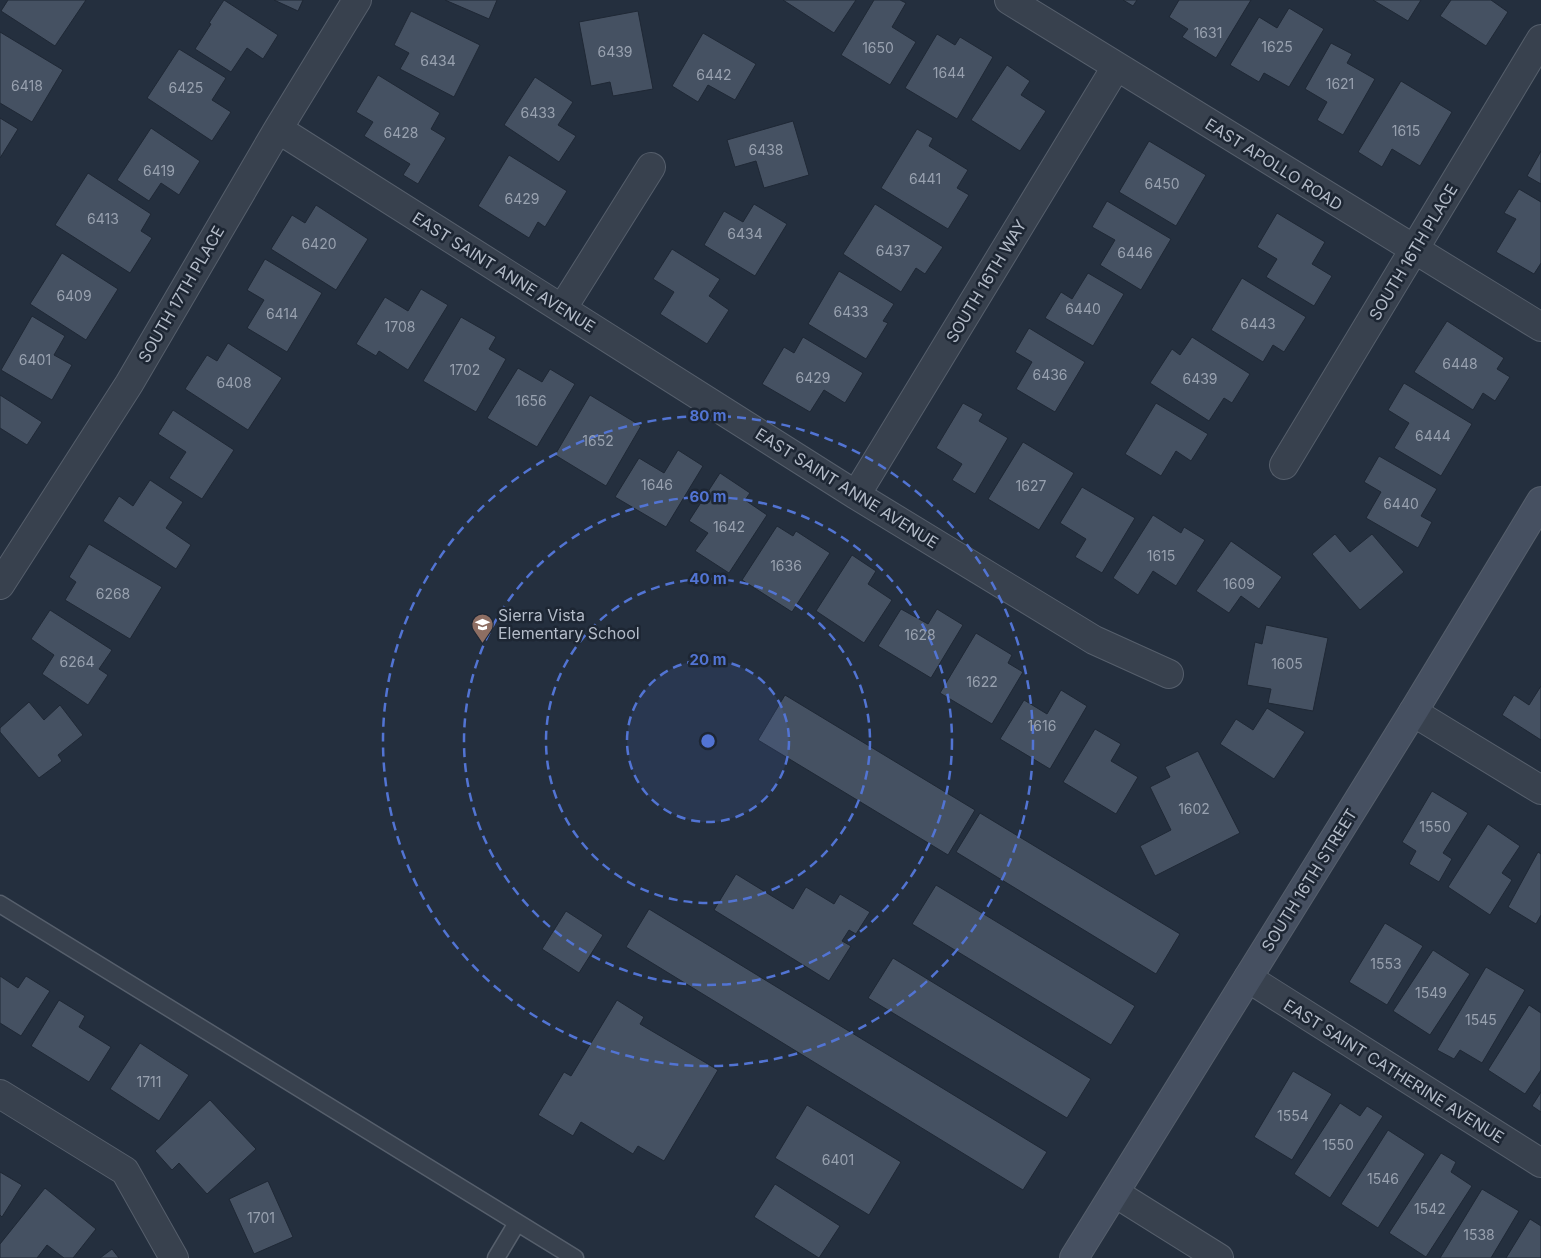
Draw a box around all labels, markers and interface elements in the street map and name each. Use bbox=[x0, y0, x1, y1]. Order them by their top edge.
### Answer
house number: 1631 bbox=[1194, 24, 1222, 41]
house number: 1625 bbox=[1261, 38, 1293, 55]
house number: 1650 bbox=[862, 39, 894, 56]
house number: 6439 bbox=[597, 43, 633, 60]
house number: 6434 bbox=[420, 52, 456, 69]
house number: 1644 bbox=[933, 64, 965, 81]
house number: 6442 bbox=[696, 66, 732, 83]
house number: 1621 bbox=[1326, 75, 1354, 92]
house number: 6418 bbox=[11, 77, 43, 94]
house number: 6425 bbox=[169, 79, 203, 96]
house number: 6433 bbox=[520, 104, 556, 121]
street label: EAST APOLLO ROAD bbox=[1202, 114, 1346, 214]
house number: 1615 bbox=[1392, 122, 1420, 139]
house number: 6428 bbox=[384, 124, 418, 141]
house number: 6438 bbox=[748, 141, 784, 158]
house number: 6419 bbox=[143, 162, 175, 179]
house number: 6441 bbox=[909, 170, 941, 187]
house number: 6450 bbox=[1144, 175, 1180, 192]
street label: SOUTH 16TH PLACE bbox=[1364, 180, 1462, 324]
house number: 6429 bbox=[505, 190, 539, 207]
street label: EAST SAINT ANNE AVENUE bbox=[409, 207, 599, 337]
house number: 6413 bbox=[87, 210, 119, 227]
street label: SOUTH 16TH WAY bbox=[941, 216, 1031, 346]
street label: SOUTH 17TH PLACE bbox=[134, 222, 228, 366]
house number: 6434 bbox=[727, 225, 763, 242]
house number: 6420 bbox=[301, 235, 337, 252]
house number: 6437 bbox=[876, 242, 910, 259]
house number: 6446 bbox=[1117, 244, 1153, 261]
house number: 6409 bbox=[56, 287, 92, 304]
house number: 6440 bbox=[1065, 300, 1101, 317]
house number: 6433 bbox=[833, 303, 869, 320]
house number: 6414 bbox=[266, 305, 298, 322]
house number: 6443 bbox=[1240, 315, 1276, 332]
house number: 1708 bbox=[385, 318, 415, 335]
house number: 6401 bbox=[19, 351, 51, 368]
house number: 6448 bbox=[1442, 355, 1478, 372]
house number: 1702 bbox=[450, 361, 480, 378]
house number: 6436 bbox=[1032, 366, 1068, 383]
house number: 6429 bbox=[796, 369, 830, 386]
house number: 6439 bbox=[1182, 370, 1218, 387]
house number: 6408 bbox=[216, 374, 252, 391]
house number: 1656 bbox=[515, 392, 547, 409]
text: 80 m bbox=[689, 406, 727, 425]
street label: EAST SAINT ANNE AVENUE bbox=[752, 423, 942, 553]
house number: 6444 bbox=[1415, 427, 1451, 444]
house number: 1652 bbox=[582, 432, 614, 449]
house number: 1646 bbox=[641, 476, 673, 493]
house number: 1627 bbox=[1016, 477, 1046, 494]
text: 60 m bbox=[689, 487, 727, 506]
house number: 6440 bbox=[1383, 495, 1419, 512]
house number: 1642 bbox=[713, 518, 745, 535]
house number: 1615 bbox=[1147, 547, 1175, 564]
house number: 1636 bbox=[770, 557, 802, 574]
text: 40 m bbox=[689, 569, 727, 588]
house number: 1609 bbox=[1223, 575, 1255, 592]
house number: 6268 bbox=[96, 585, 130, 602]
place label: Sierra Vista Elementary School bbox=[498, 605, 640, 643]
school or university icon: Sierra Vista Elementary School bbox=[470, 612, 494, 643]
house number: 1628 bbox=[904, 626, 936, 643]
text: 20 m bbox=[690, 650, 726, 669]
house number: 6264 bbox=[60, 653, 94, 670]
house number: 1605 bbox=[1271, 655, 1303, 672]
house number: 1622 bbox=[966, 673, 998, 690]
house number: 1616 bbox=[1028, 717, 1056, 734]
centre of rings bbox=[699, 732, 717, 750]
house number: 1602 bbox=[1178, 800, 1210, 817]
street label: SOUTH 16TH STREET bbox=[1257, 805, 1361, 955]
house number: 1550 bbox=[1419, 818, 1451, 835]
house number: 1553 bbox=[1370, 955, 1402, 972]
house number: 1549 bbox=[1415, 984, 1447, 1001]
street label: EAST SAINT CATHERINE AVENUE bbox=[1280, 995, 1508, 1147]
house number: 1545 bbox=[1465, 1011, 1497, 1028]
house number: 1711 bbox=[136, 1073, 162, 1090]
house number: 1554 bbox=[1277, 1107, 1309, 1124]
house number: 1550 bbox=[1322, 1136, 1354, 1153]
house number: 6401 bbox=[822, 1151, 854, 1168]
house number: 1546 bbox=[1367, 1170, 1399, 1187]
house number: 1542 bbox=[1414, 1200, 1446, 1217]
house number: 1701 bbox=[247, 1209, 275, 1226]
house number: 1538 bbox=[1463, 1226, 1495, 1243]

